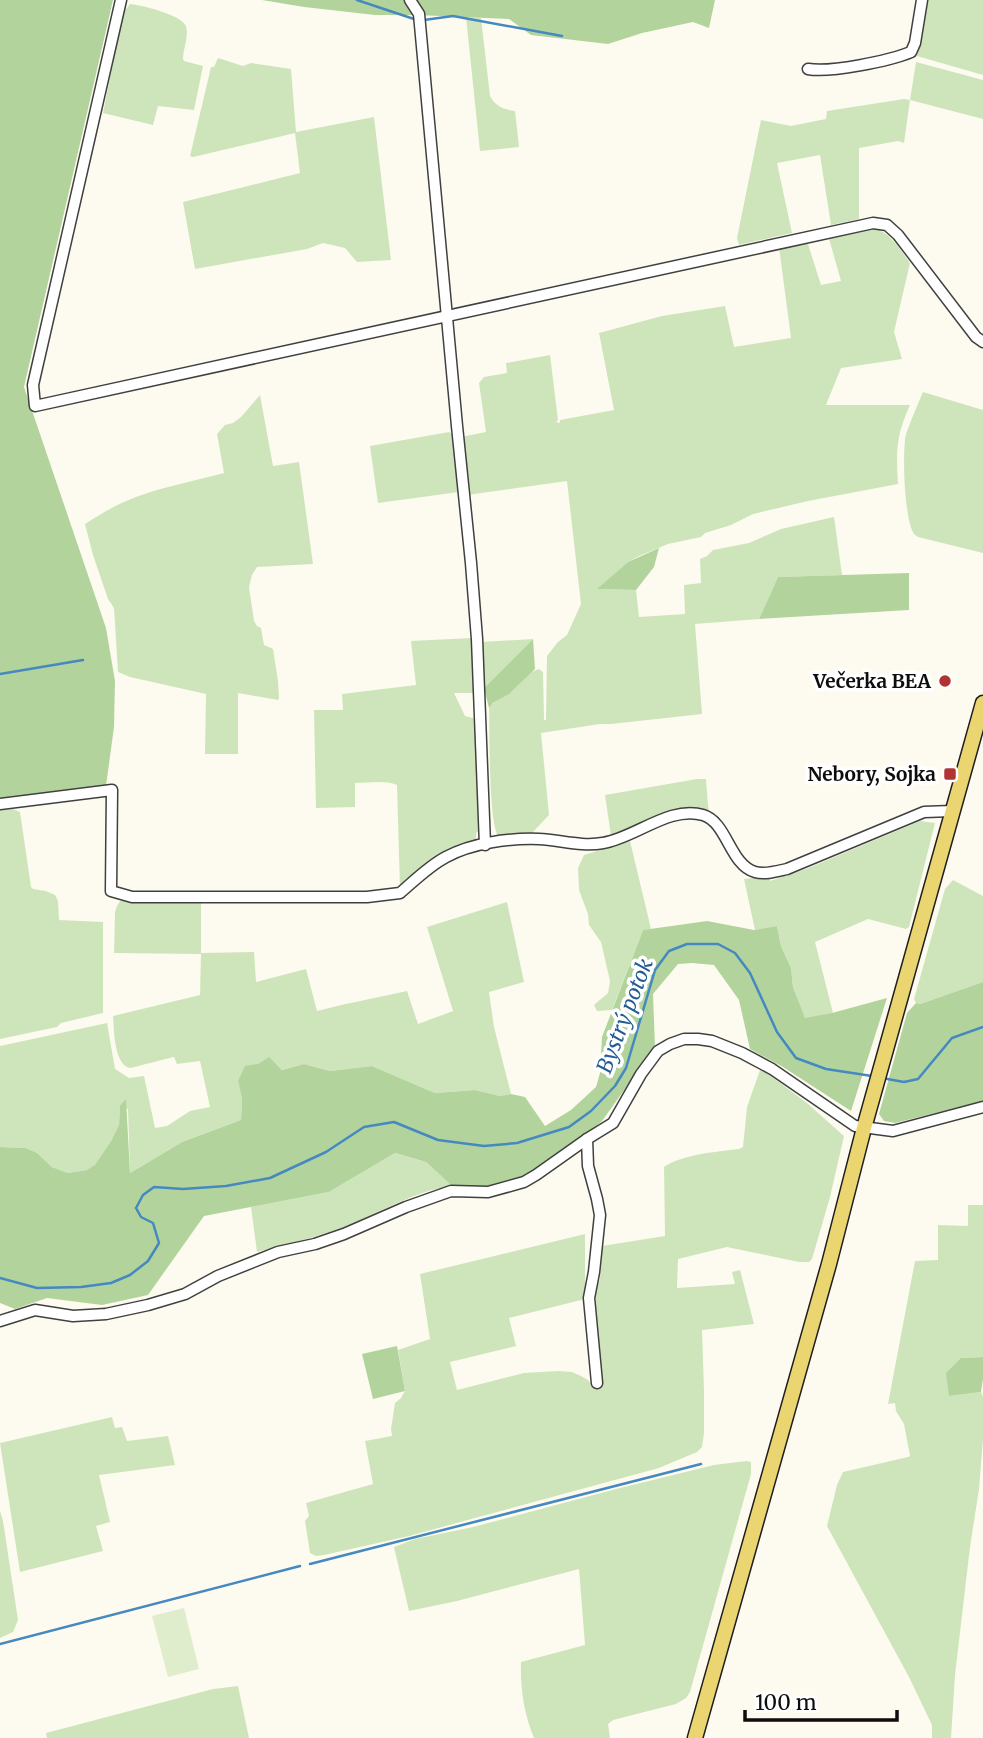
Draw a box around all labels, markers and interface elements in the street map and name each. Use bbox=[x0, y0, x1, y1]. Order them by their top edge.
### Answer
place label: Večerka BEA bbox=[812, 669, 932, 693]
marker: Večerka BEA bbox=[937, 673, 953, 689]
place label: Nebory, Sojka bbox=[808, 762, 936, 786]
marker: Nebory, Sojka bbox=[942, 766, 958, 782]
water label: Bystrý potok bbox=[590, 954, 659, 1077]
scale bar bbox=[745, 1678, 897, 1722]
text: 100 m bbox=[755, 1689, 817, 1716]

